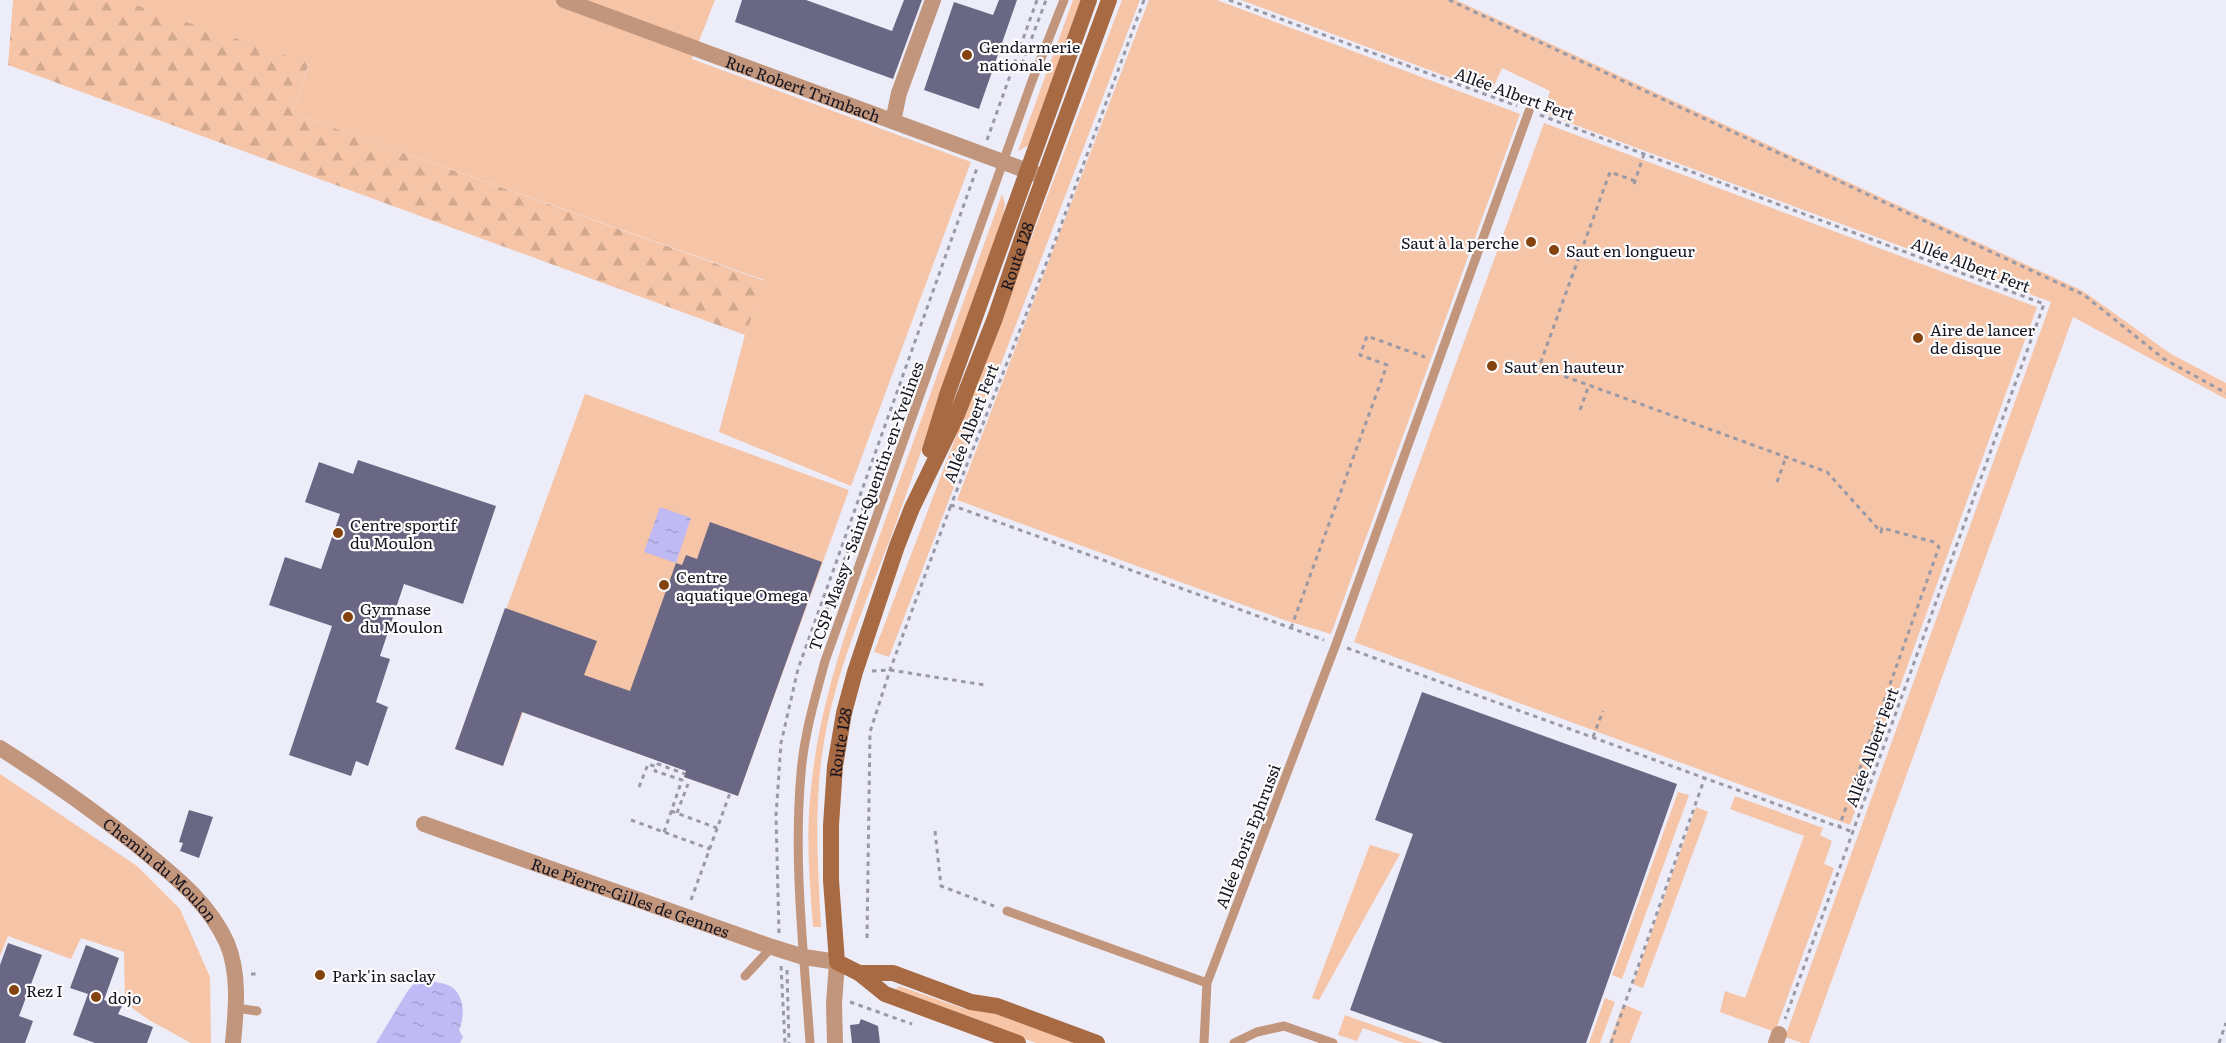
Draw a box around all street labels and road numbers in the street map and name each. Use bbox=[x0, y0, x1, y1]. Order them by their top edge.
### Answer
street label: Rue Robert Trimbach bbox=[722, 49, 885, 128]
street label: Allée Albert Fert bbox=[1452, 60, 1579, 126]
street label: Route 128 bbox=[993, 218, 1039, 294]
street label: Allée Albert Fert bbox=[1908, 230, 2034, 298]
street label: TCSP Massy - Saint-Quentin-en-Yvelines bbox=[801, 358, 929, 654]
street label: Allée Albert Fert bbox=[936, 360, 1004, 486]
street label: Allée Albert Fert bbox=[1838, 683, 1904, 810]
street label: Route 128 bbox=[822, 704, 857, 779]
street label: Allée Boris Ephrussi bbox=[1208, 760, 1286, 912]
street label: Chemin du Moulon bbox=[98, 811, 224, 927]
street label: Rue Pierre-Gilles de Gennes bbox=[528, 851, 733, 943]

